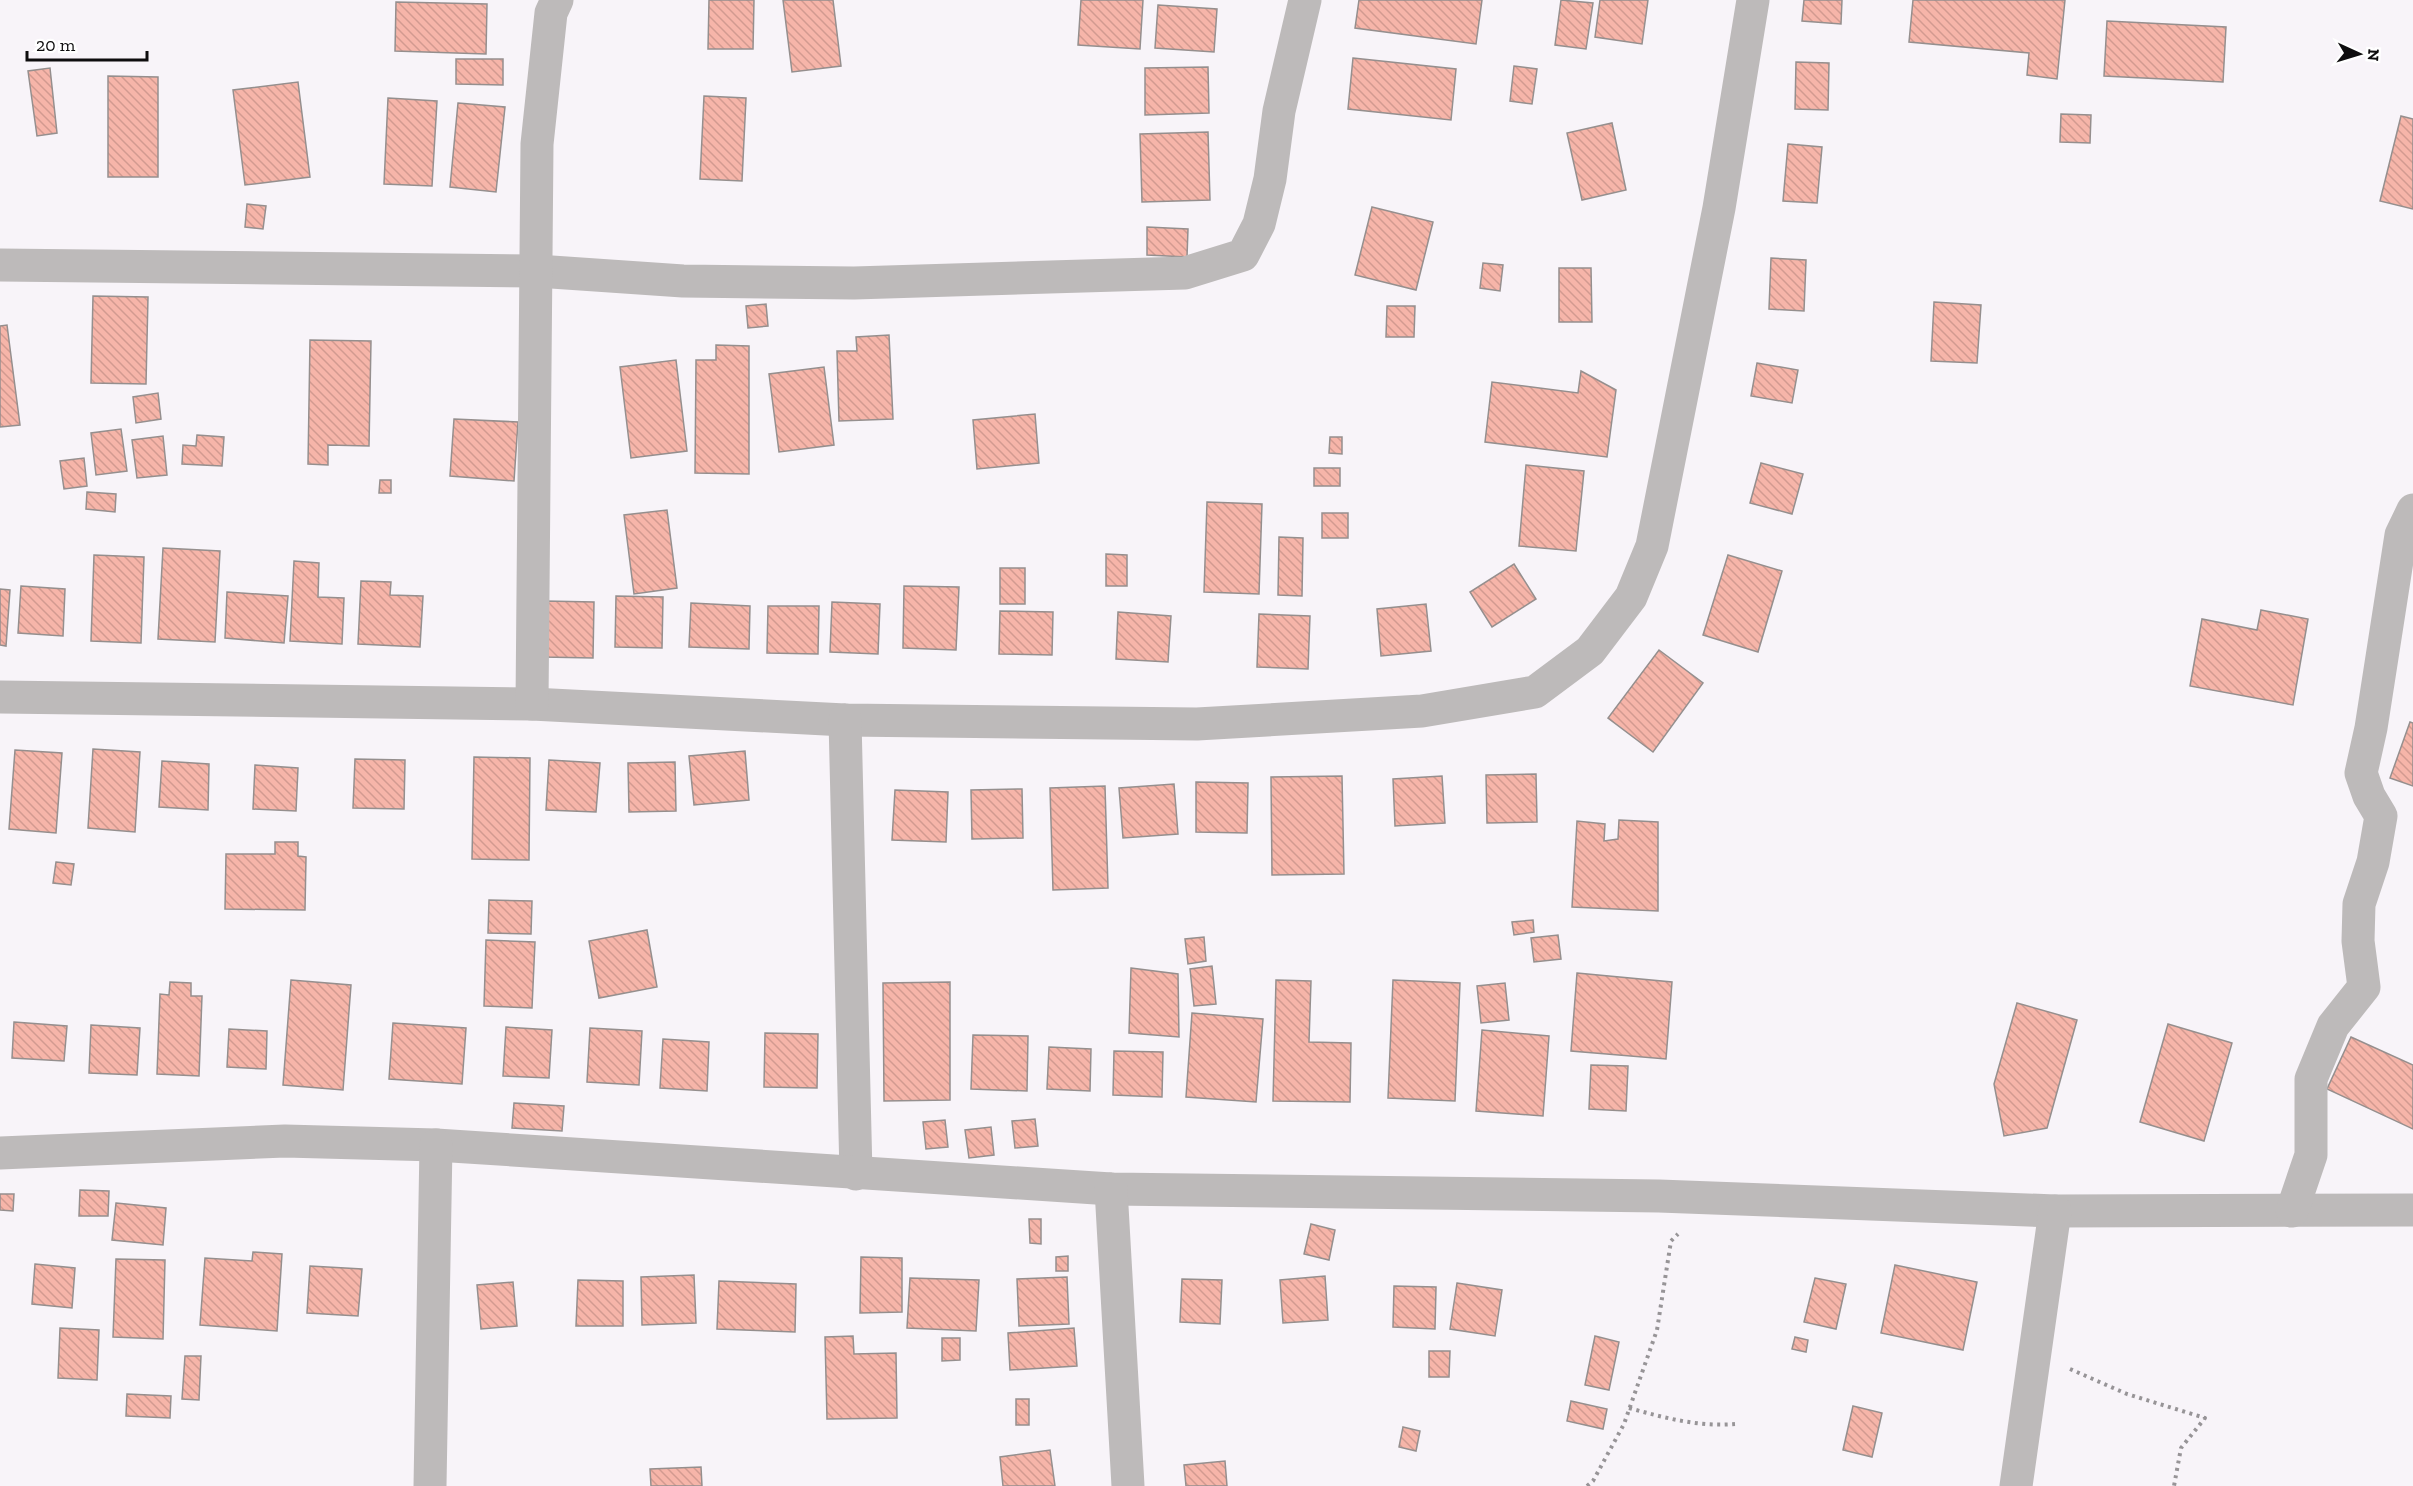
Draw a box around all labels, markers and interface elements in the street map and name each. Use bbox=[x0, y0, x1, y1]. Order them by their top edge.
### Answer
scale bar bbox=[27, 24, 147, 62]
north arrow bbox=[2329, 24, 2389, 84]
text: 20 m bbox=[36, 34, 76, 56]
text: N bbox=[2364, 48, 2383, 62]

